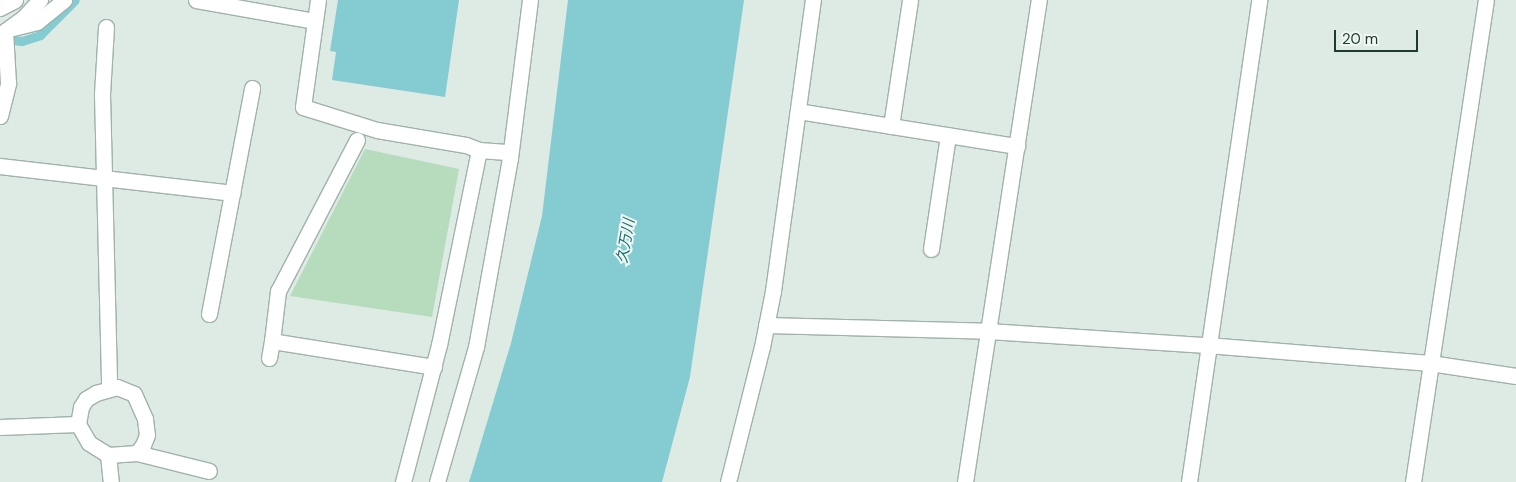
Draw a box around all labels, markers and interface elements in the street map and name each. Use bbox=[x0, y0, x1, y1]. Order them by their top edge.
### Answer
scale bar bbox=[1336, 20, 1420, 52]
text: 20 m bbox=[1342, 29, 1378, 49]
water label: 久万川 bbox=[613, 217, 639, 265]

